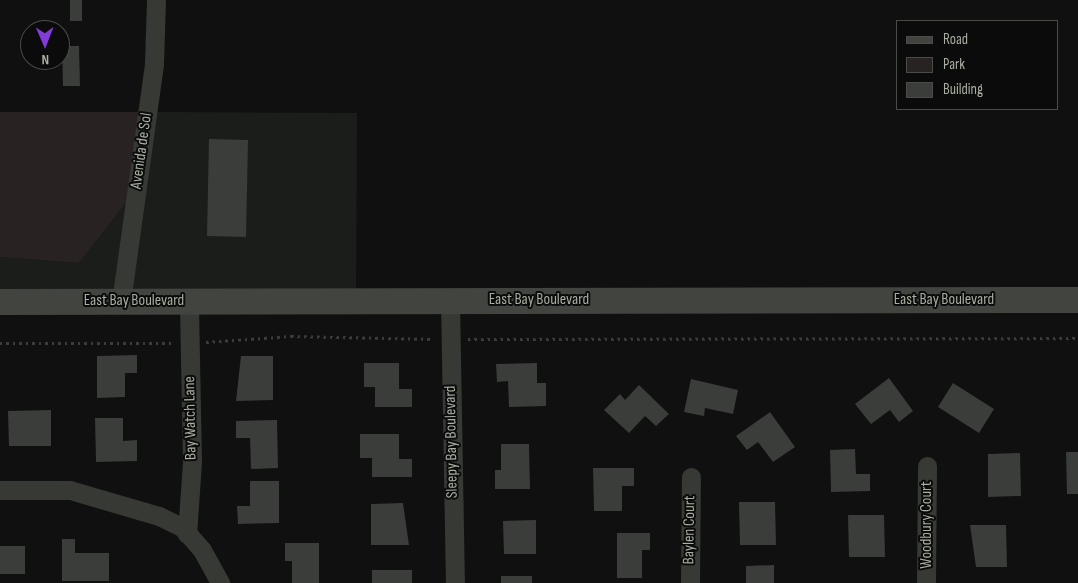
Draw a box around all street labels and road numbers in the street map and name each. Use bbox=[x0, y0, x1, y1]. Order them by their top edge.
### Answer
street label: Avenida de Sol bbox=[127, 112, 157, 190]
street label: East Bay Boulevard bbox=[489, 290, 589, 310]
street label: East Bay Boulevard bbox=[894, 290, 994, 310]
street label: East Bay Boulevard bbox=[84, 291, 184, 311]
street label: Bay Watch Lane bbox=[181, 376, 201, 460]
street label: Sleepy Bay Boulevard bbox=[441, 385, 463, 499]
street label: Woodbury Court bbox=[917, 481, 937, 569]
street label: Baylen Court bbox=[680, 495, 700, 565]

